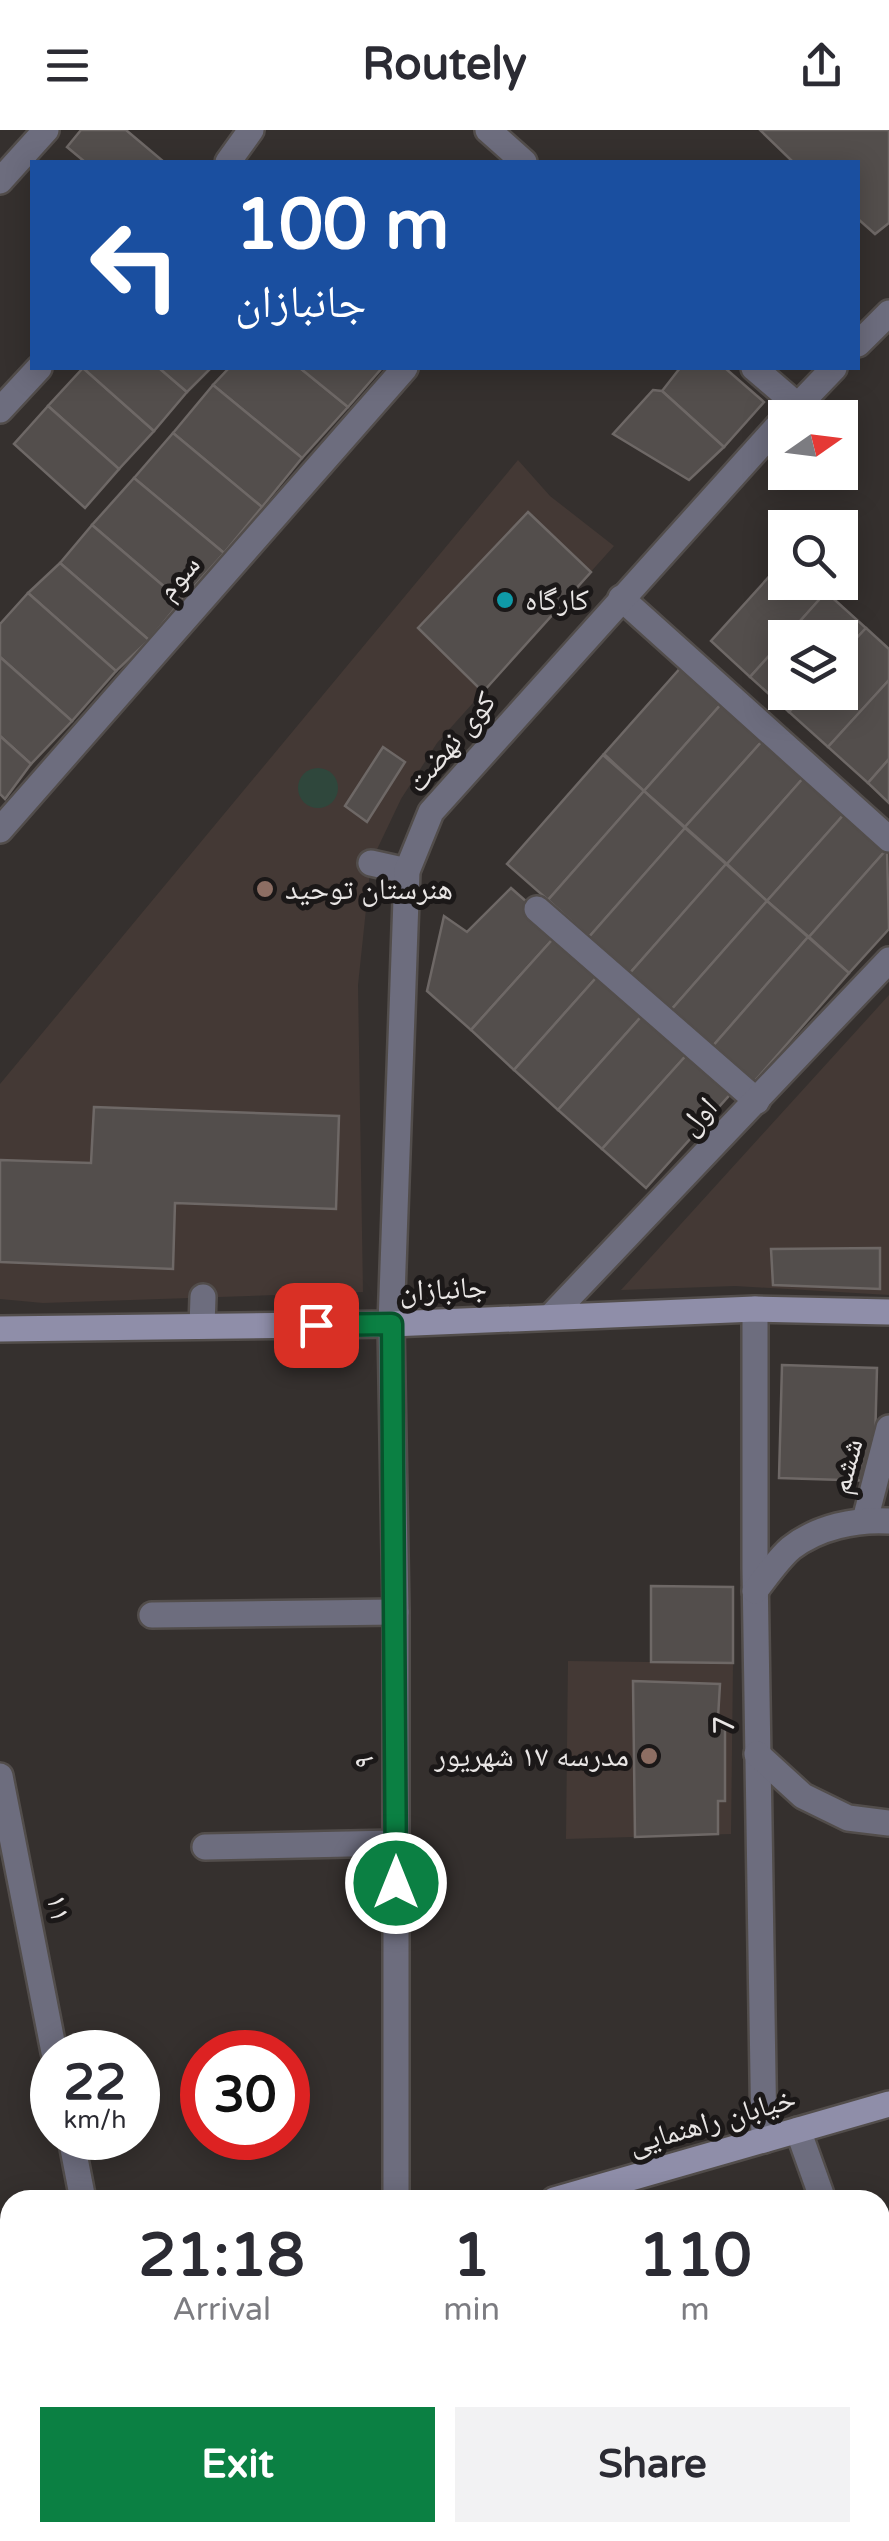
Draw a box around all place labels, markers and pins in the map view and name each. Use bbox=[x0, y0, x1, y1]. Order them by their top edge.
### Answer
place label: کارگاه bbox=[525, 582, 589, 619]
marker: کارگاه bbox=[494, 589, 516, 611]
place label: هنرستان توحید bbox=[285, 871, 453, 908]
marker: هنرستان توحید bbox=[254, 878, 276, 900]
pin bbox=[274, 1283, 359, 1368]
place label: مدرسه ۱۷ شهریور bbox=[433, 1738, 629, 1775]
marker: مدرسه ۱۷ شهریور bbox=[638, 1745, 660, 1767]

